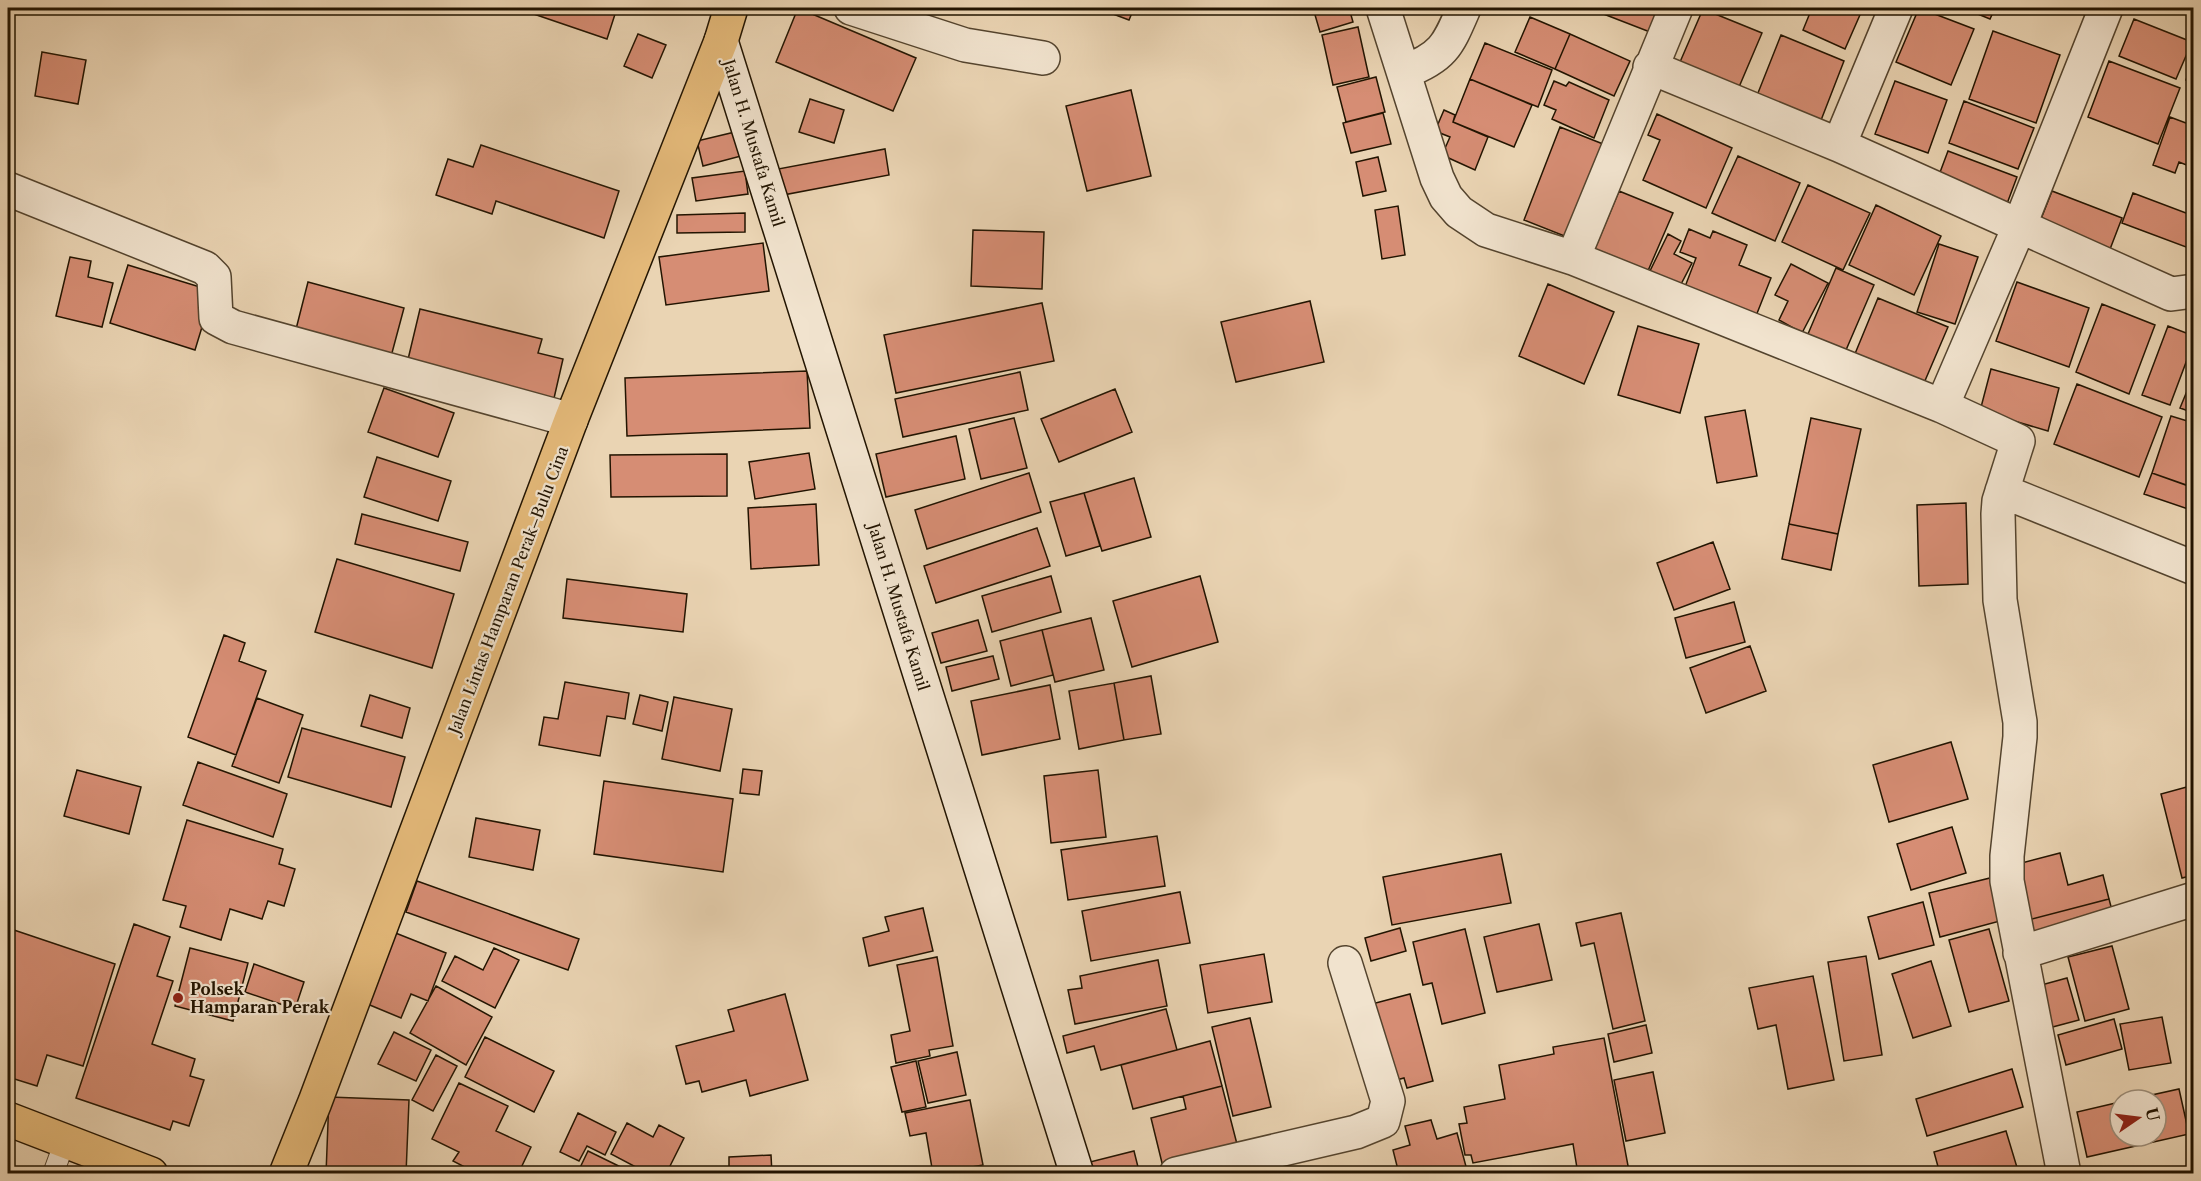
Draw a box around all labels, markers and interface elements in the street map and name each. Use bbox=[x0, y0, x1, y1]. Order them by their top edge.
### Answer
street label: Jalan H. Mustafa Kamil bbox=[718, 54, 789, 229]
street label: Jalan Lintas Hamparan Perak–Bulu Cina bbox=[443, 443, 573, 740]
street label: Jalan H. Mustafa Kamil bbox=[863, 518, 934, 693]
place label: Polsek Hamparan Perak bbox=[190, 979, 330, 1017]
marker: Polsek Hamparan Perak bbox=[171, 991, 185, 1005]
north arrow bbox=[2108, 1088, 2168, 1148]
text: U bbox=[2141, 1106, 2164, 1123]

